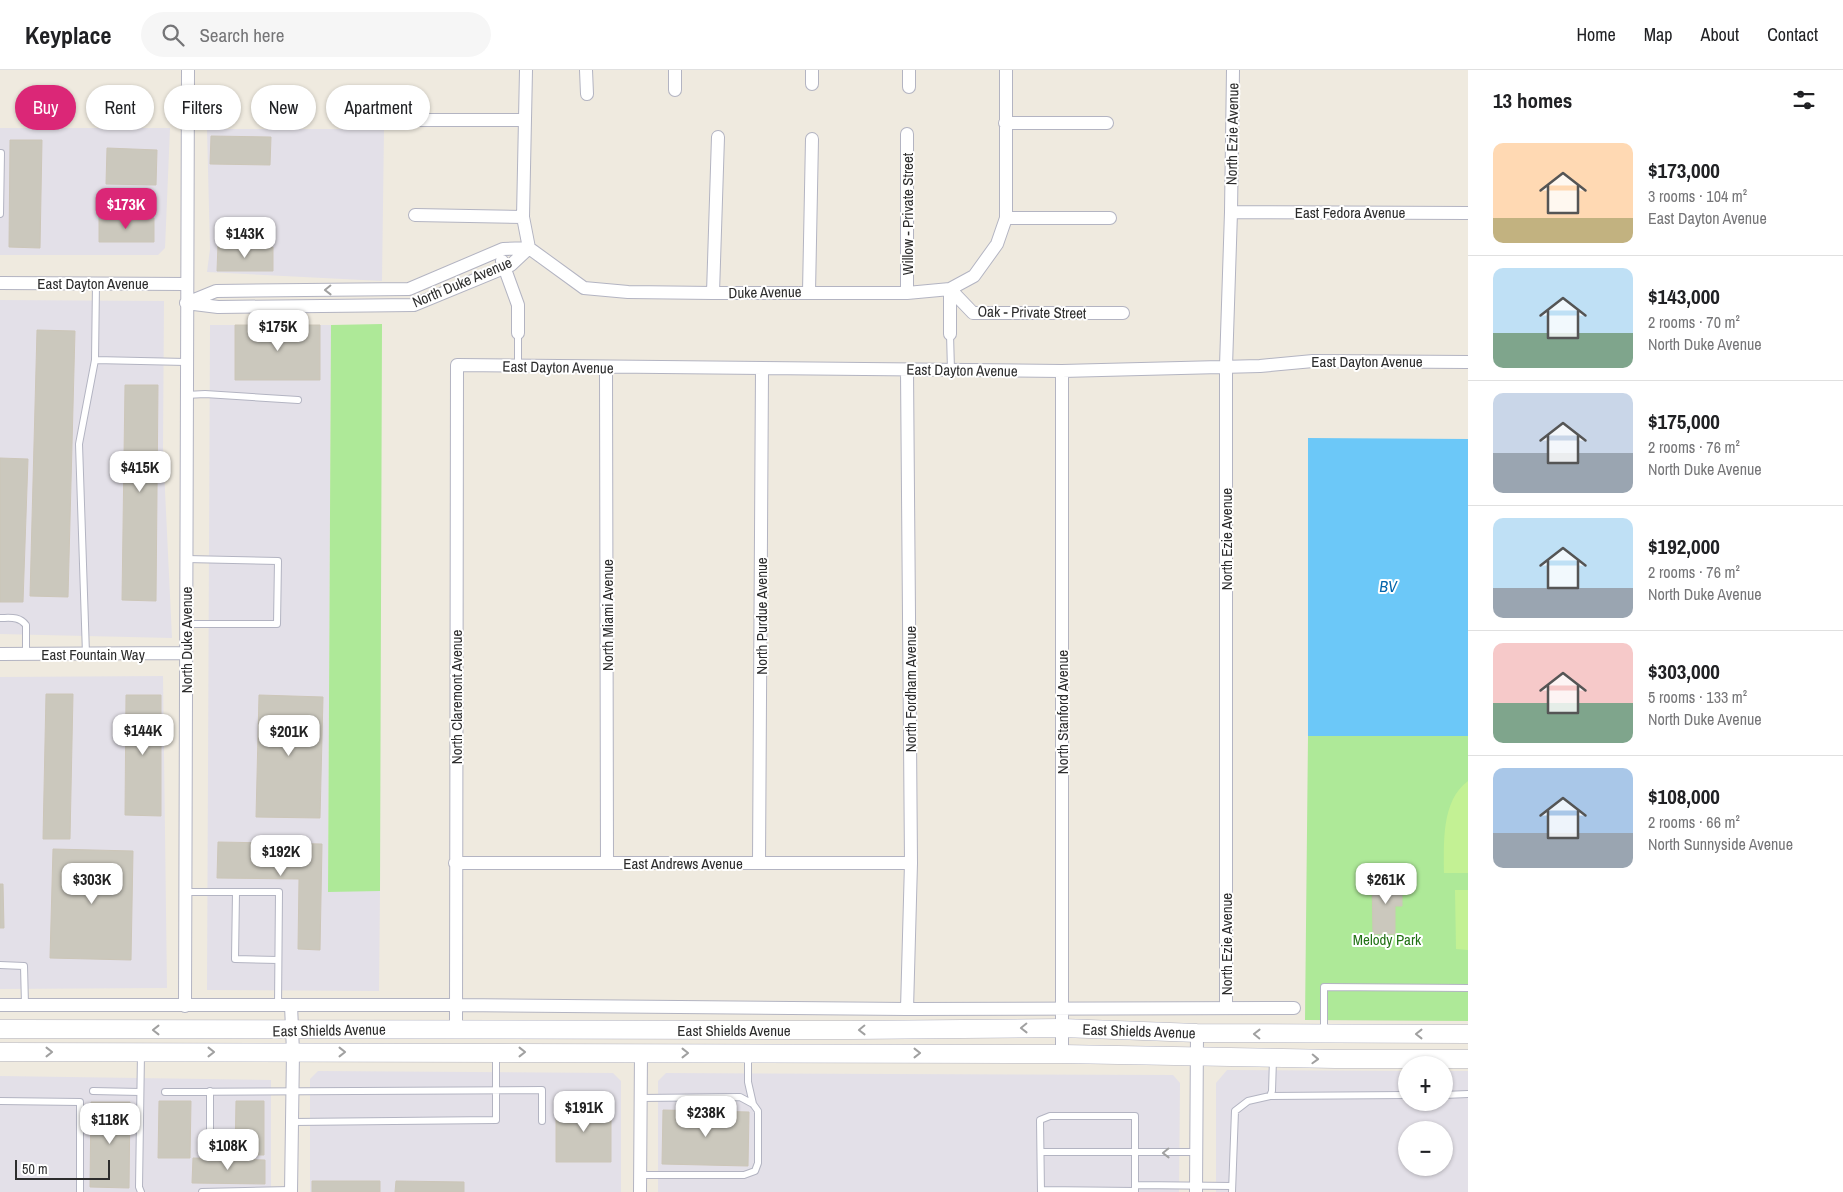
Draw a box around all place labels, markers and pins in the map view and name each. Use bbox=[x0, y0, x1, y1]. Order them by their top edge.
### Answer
pin: $173K bbox=[91, 188, 161, 230]
pin: $143K bbox=[210, 216, 280, 259]
pin: $175K bbox=[243, 310, 313, 352]
pin: $415K bbox=[105, 450, 175, 493]
pin: $144K bbox=[108, 714, 178, 756]
pin: $201K bbox=[254, 714, 324, 757]
pin: $192K bbox=[246, 834, 316, 877]
pin: $303K bbox=[57, 862, 127, 905]
pin: $261K bbox=[1351, 862, 1421, 905]
pin: $191K bbox=[549, 1090, 619, 1133]
pin: $238K bbox=[671, 1096, 741, 1138]
pin: $118K bbox=[75, 1102, 145, 1145]
pin: $108K bbox=[193, 1128, 263, 1171]

